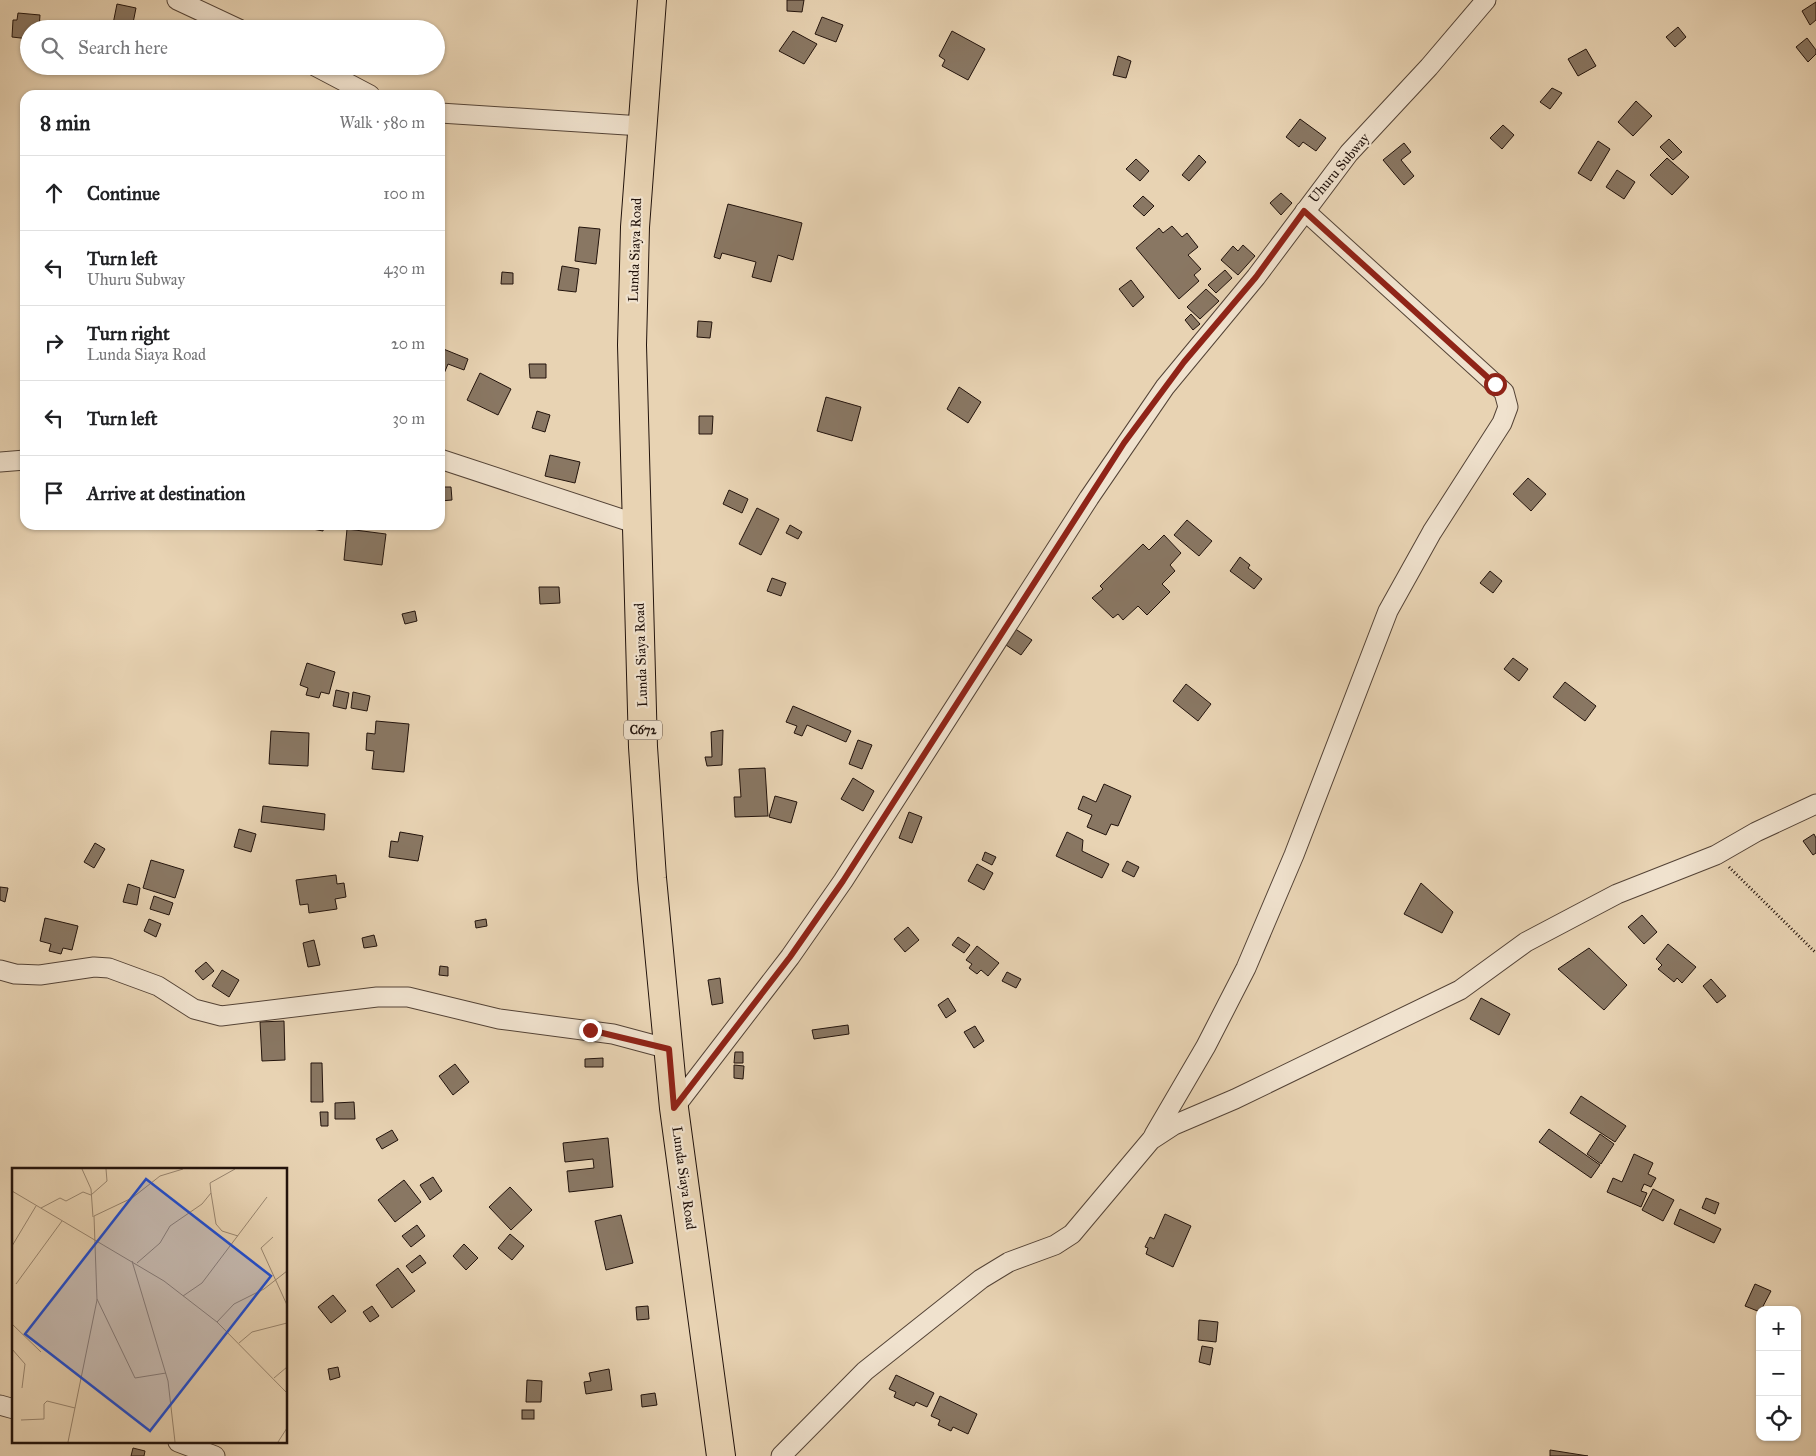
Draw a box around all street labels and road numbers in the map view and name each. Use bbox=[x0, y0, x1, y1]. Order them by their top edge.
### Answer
street label: Uhuru Subway bbox=[1305, 129, 1373, 206]
street label: Lunda Siaya Road bbox=[625, 198, 645, 302]
street label: Lunda Siaya Road bbox=[631, 603, 651, 707]
road number: C672 bbox=[624, 720, 662, 740]
street label: Lunda Siaya Road bbox=[668, 1125, 700, 1231]

